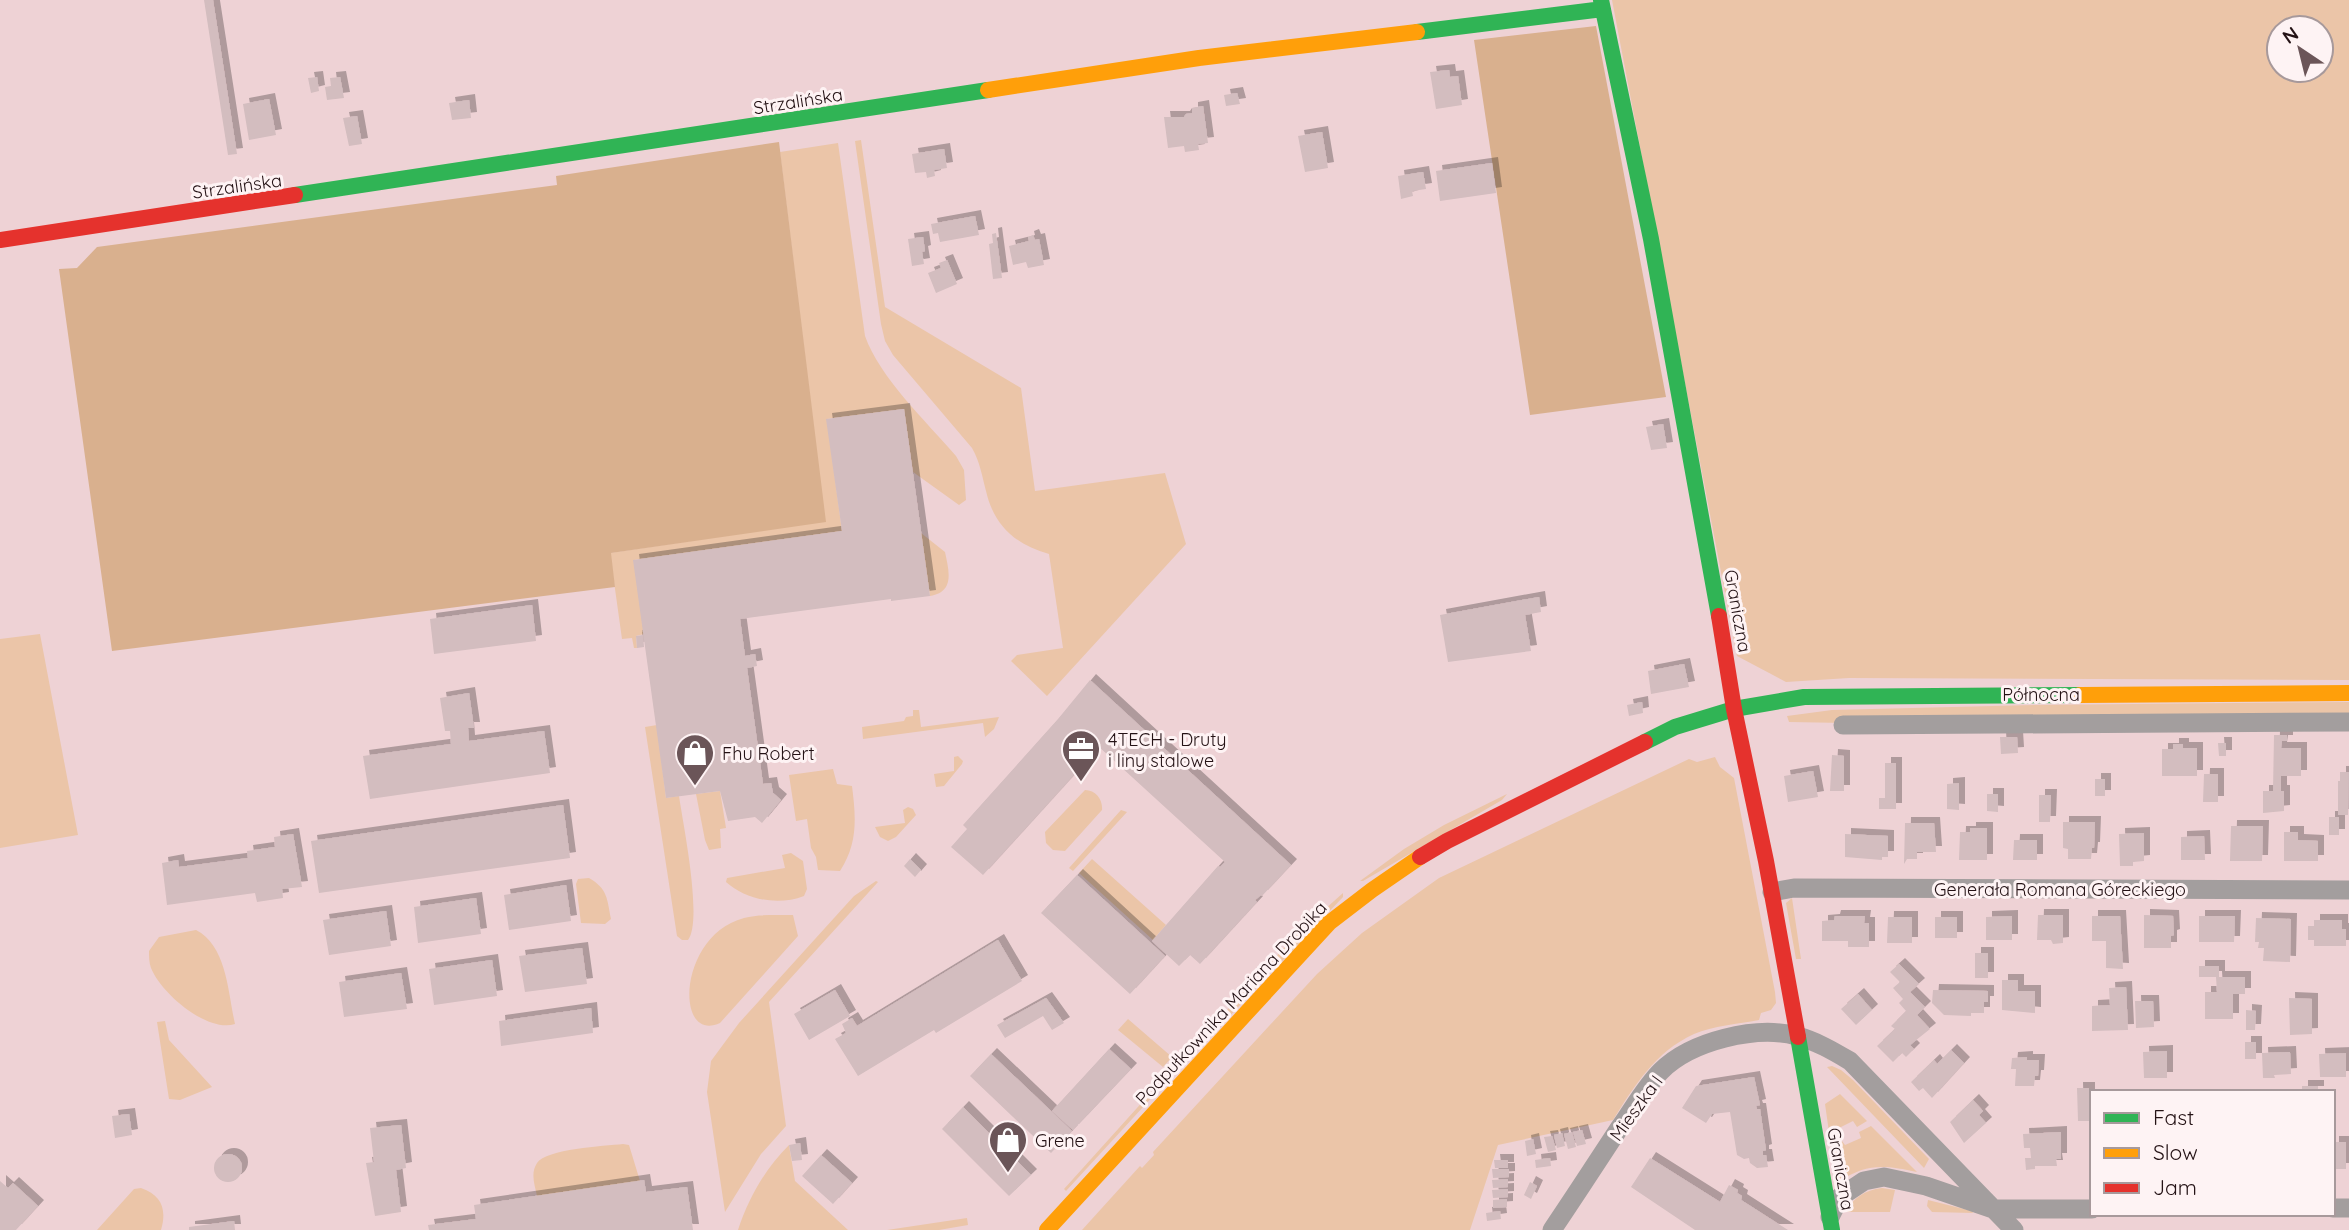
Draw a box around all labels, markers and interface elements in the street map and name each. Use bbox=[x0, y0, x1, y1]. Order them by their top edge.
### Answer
north arrow bbox=[2265, 14, 2335, 84]
text: N bbox=[2278, 21, 2303, 49]
street label: Strzalińska bbox=[752, 83, 844, 119]
street label: Strzalińska bbox=[191, 168, 283, 204]
street label: Graniczna bbox=[1719, 568, 1757, 654]
street label: Północna bbox=[2002, 683, 2080, 706]
office icon: 4TECH - Druty i liny stalowe bbox=[1060, 728, 1102, 783]
place label: 4TECH - Druty i liny stalowe bbox=[1108, 728, 1227, 772]
shop icon: Fhu Robert bbox=[674, 732, 716, 787]
place label: Fhu Robert bbox=[722, 742, 815, 765]
street label: Generała Romana Góreckiego bbox=[1934, 878, 2186, 901]
street label: Podpułkownika Mariana Drobika bbox=[1130, 896, 1332, 1110]
street label: Mieszka I bbox=[1604, 1071, 1668, 1145]
legend bbox=[2090, 1090, 2335, 1216]
text: Fast bbox=[2153, 1104, 2194, 1130]
shop icon: Grene bbox=[987, 1119, 1029, 1174]
street label: Graniczna bbox=[1822, 1126, 1860, 1212]
place label: Grene bbox=[1035, 1129, 1085, 1152]
text: Slow bbox=[2153, 1139, 2198, 1165]
text: Jam bbox=[2153, 1174, 2197, 1200]

